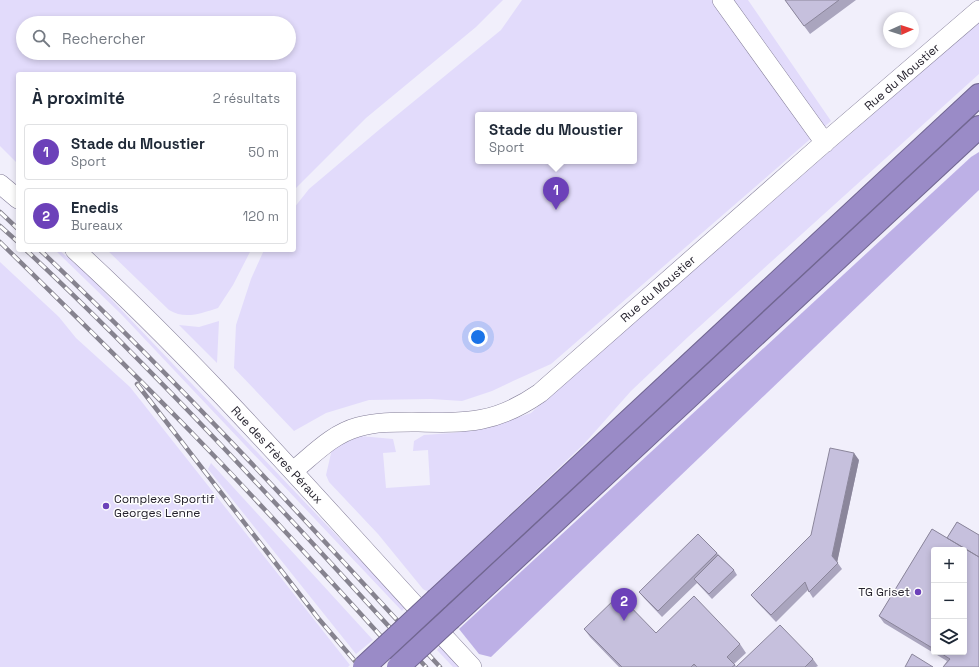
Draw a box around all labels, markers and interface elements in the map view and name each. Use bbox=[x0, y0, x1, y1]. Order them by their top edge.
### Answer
north arrow bbox=[883, 12, 919, 48]
search box bbox=[16, 16, 296, 60]
icon: search bbox=[30, 27, 52, 49]
text: Rechercher bbox=[62, 29, 145, 48]
street label: Rue du Moustier bbox=[861, 40, 943, 114]
text: À proximité bbox=[32, 87, 125, 109]
text: 2 résultats bbox=[213, 90, 280, 107]
popup bbox=[475, 112, 637, 164]
text: Stade du Moustier bbox=[489, 120, 623, 139]
text: Stade du Moustier bbox=[71, 134, 205, 153]
text: Sport bbox=[489, 139, 524, 156]
text: 1 bbox=[43, 144, 49, 161]
text: 50 m bbox=[248, 144, 279, 161]
text: Sport bbox=[71, 153, 106, 170]
pin: 1 bbox=[543, 177, 569, 210]
text: Enedis bbox=[71, 198, 119, 217]
text: 2 bbox=[42, 208, 50, 225]
text: 120 m bbox=[243, 208, 279, 225]
text: Bureaux bbox=[71, 217, 123, 234]
street label: Rue du Moustier bbox=[617, 252, 699, 326]
your location bbox=[468, 327, 488, 347]
street label: Rue des Frères Péraux bbox=[228, 403, 326, 507]
place label: Complexe Sportif Georges Lenne bbox=[114, 491, 215, 521]
marker: Complexe Sportif Georges Lenne bbox=[101, 501, 111, 511]
map controls bbox=[931, 547, 967, 655]
button: + bbox=[931, 547, 967, 583]
button: − bbox=[931, 583, 967, 619]
place label: TG Griset bbox=[858, 584, 910, 600]
marker: TG Griset bbox=[913, 587, 923, 597]
pin: 2 bbox=[611, 588, 637, 621]
button: layers bbox=[931, 619, 967, 655]

